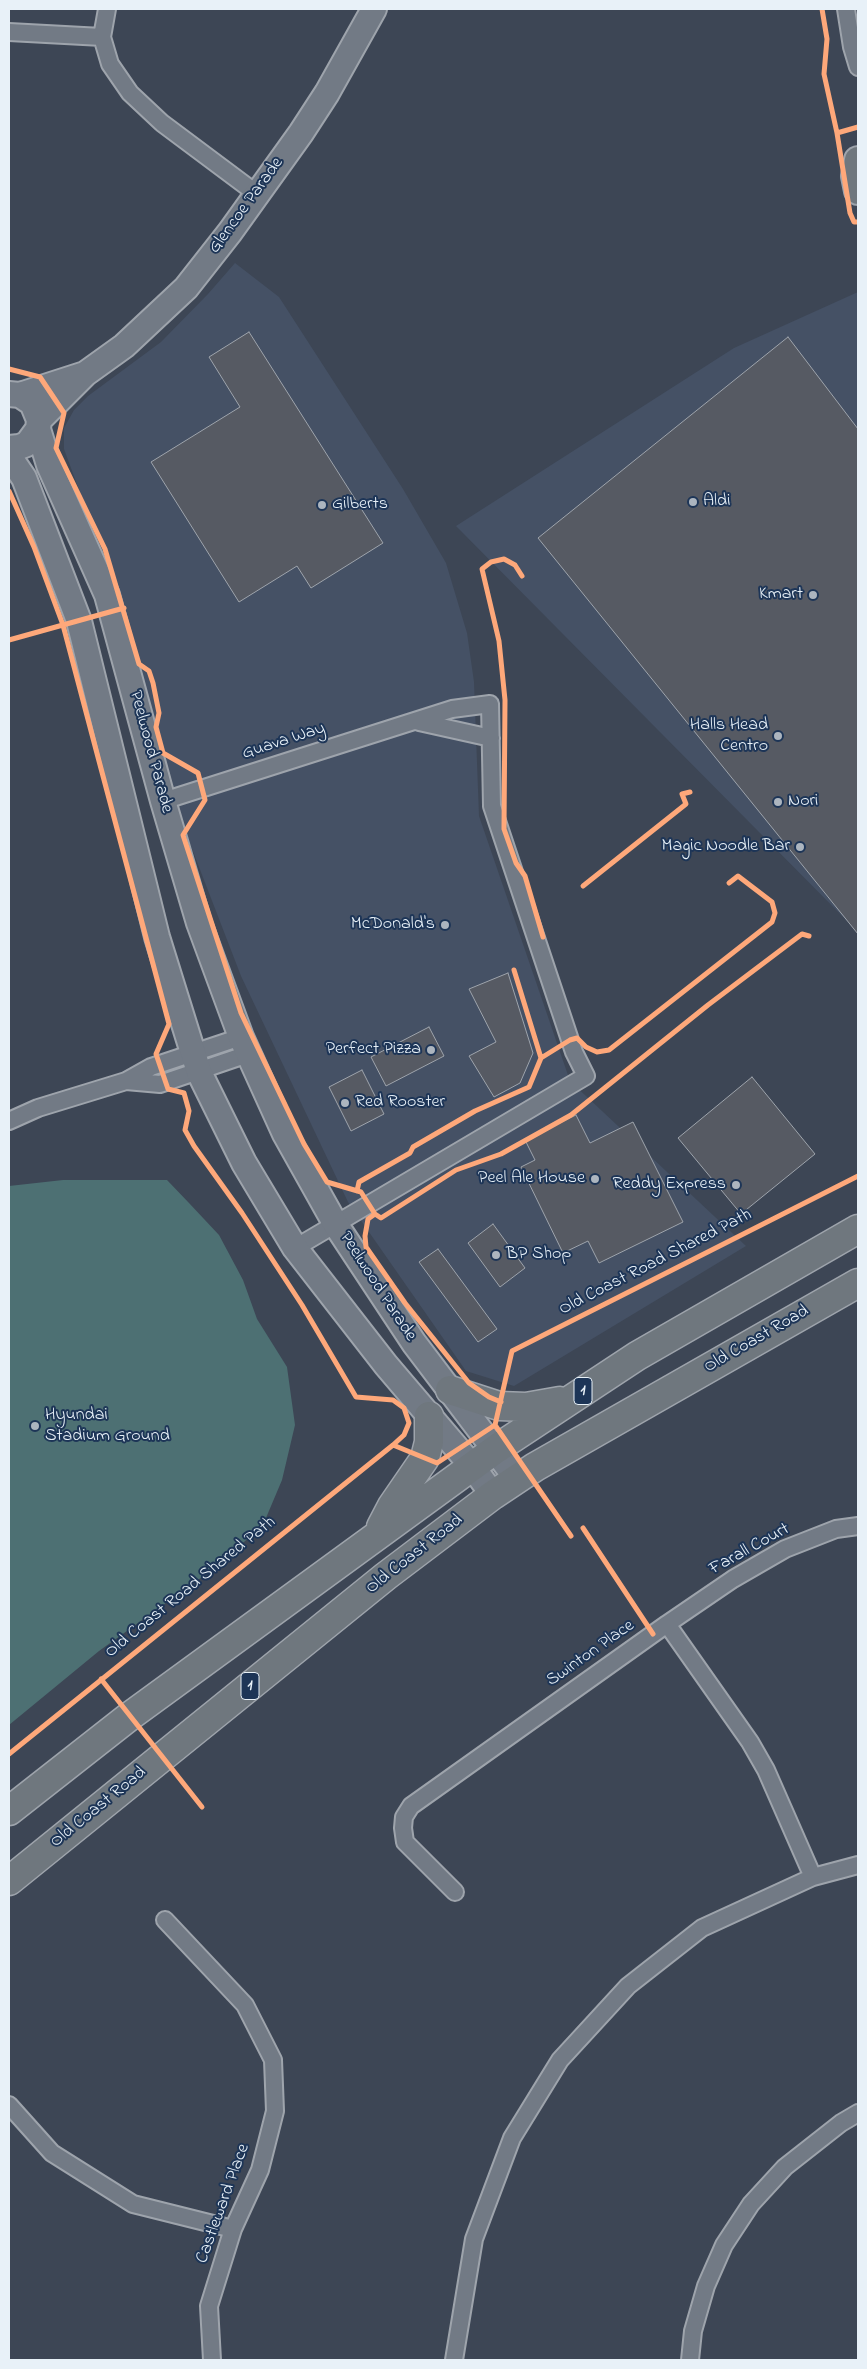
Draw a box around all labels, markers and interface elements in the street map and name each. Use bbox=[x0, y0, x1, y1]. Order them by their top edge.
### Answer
street label: Glencoe Parade bbox=[205, 154, 289, 258]
place label: Aldi bbox=[703, 491, 730, 513]
place label: Gilberts bbox=[332, 494, 388, 516]
marker: Aldi bbox=[687, 496, 699, 508]
marker: Gilberts bbox=[316, 499, 328, 511]
place label: Kmart bbox=[759, 584, 803, 606]
marker: Kmart bbox=[807, 589, 819, 601]
street label: Peelwood Parade bbox=[123, 688, 177, 816]
place label: Halls Head Centro bbox=[690, 715, 768, 758]
street label: Guava Way bbox=[240, 718, 328, 766]
marker: Halls Head Centro bbox=[772, 730, 784, 742]
place label: Nori bbox=[788, 791, 818, 813]
marker: Nori bbox=[772, 796, 784, 808]
place label: Magic Noodle Bar bbox=[662, 836, 790, 858]
marker: Magic Noodle Bar bbox=[794, 841, 806, 853]
place label: McDonald's bbox=[351, 914, 435, 936]
marker: McDonald's bbox=[439, 919, 451, 931]
place label: Perfect Pizza bbox=[326, 1039, 421, 1061]
marker: Perfect Pizza bbox=[425, 1044, 437, 1056]
place label: Red Rooster bbox=[355, 1092, 445, 1114]
marker: Red Rooster bbox=[339, 1097, 351, 1109]
place label: Peel Ale House bbox=[478, 1168, 585, 1190]
marker: Peel Ale House bbox=[589, 1173, 601, 1185]
place label: Reddy Express bbox=[613, 1174, 726, 1196]
marker: Reddy Express bbox=[730, 1179, 742, 1191]
street label: Old Coast Road Shared Path bbox=[556, 1205, 756, 1321]
street label: Peelwood Parade bbox=[334, 1228, 420, 1346]
place label: BP Shop bbox=[506, 1244, 571, 1266]
marker: BP Shop bbox=[490, 1249, 502, 1261]
street label: Old Coast Road bbox=[701, 1301, 813, 1379]
road number: 1 bbox=[574, 1378, 592, 1404]
place label: Hyundai Stadium Ground bbox=[45, 1405, 170, 1448]
marker: Hyundai Stadium Ground bbox=[29, 1420, 41, 1432]
street label: Old Coast Road bbox=[362, 1510, 468, 1600]
street label: Old Coast Road Shared Path bbox=[101, 1512, 281, 1664]
street label: Farall Court bbox=[706, 1519, 794, 1581]
street label: Swinton Place bbox=[543, 1616, 639, 1692]
road number: 1 bbox=[241, 1672, 259, 1700]
street label: Old Coast Road bbox=[47, 1763, 151, 1853]
street label: Castleward Place bbox=[192, 2141, 256, 2267]

